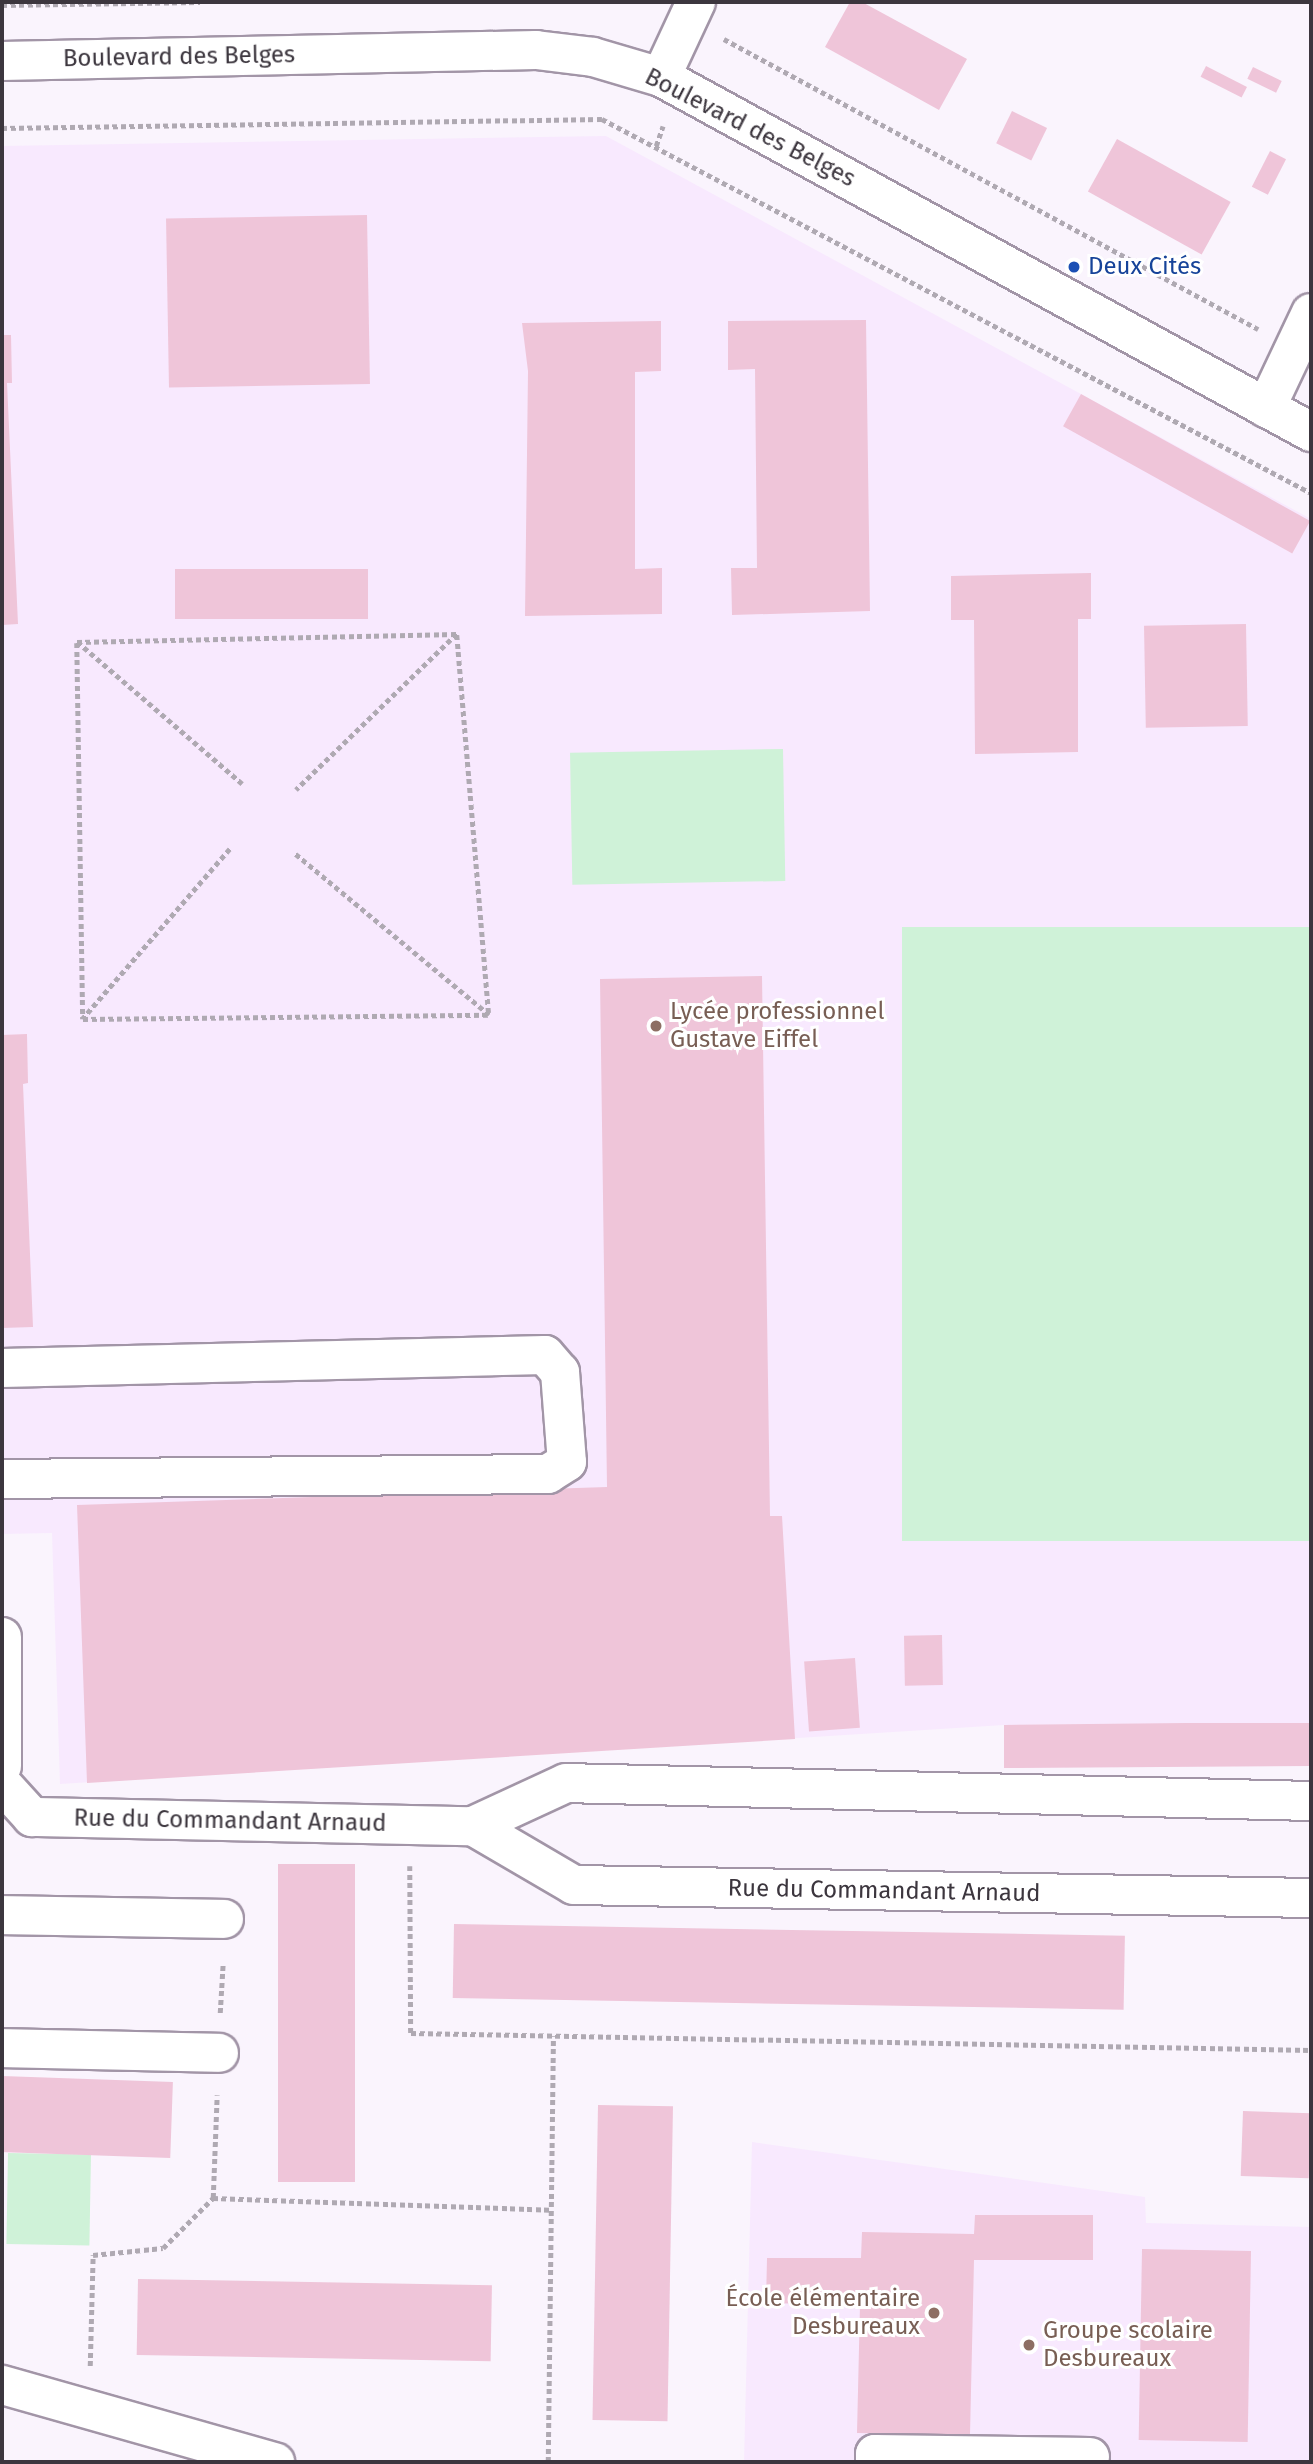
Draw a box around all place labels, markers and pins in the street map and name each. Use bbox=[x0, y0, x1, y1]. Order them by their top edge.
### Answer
place label: Deux Cités bbox=[1088, 253, 1201, 281]
marker: Deux Cités bbox=[1066, 259, 1082, 275]
place label: Lycée professionnel Gustave Eiffel bbox=[670, 998, 884, 1054]
marker: Lycée professionnel Gustave Eiffel bbox=[648, 1018, 664, 1034]
place label: École élémentaire Desbureaux bbox=[726, 2285, 920, 2341]
marker: École élémentaire Desbureaux bbox=[926, 2305, 942, 2321]
place label: Groupe scolaire Desbureaux bbox=[1043, 2317, 1213, 2373]
marker: Groupe scolaire Desbureaux bbox=[1021, 2337, 1037, 2353]

